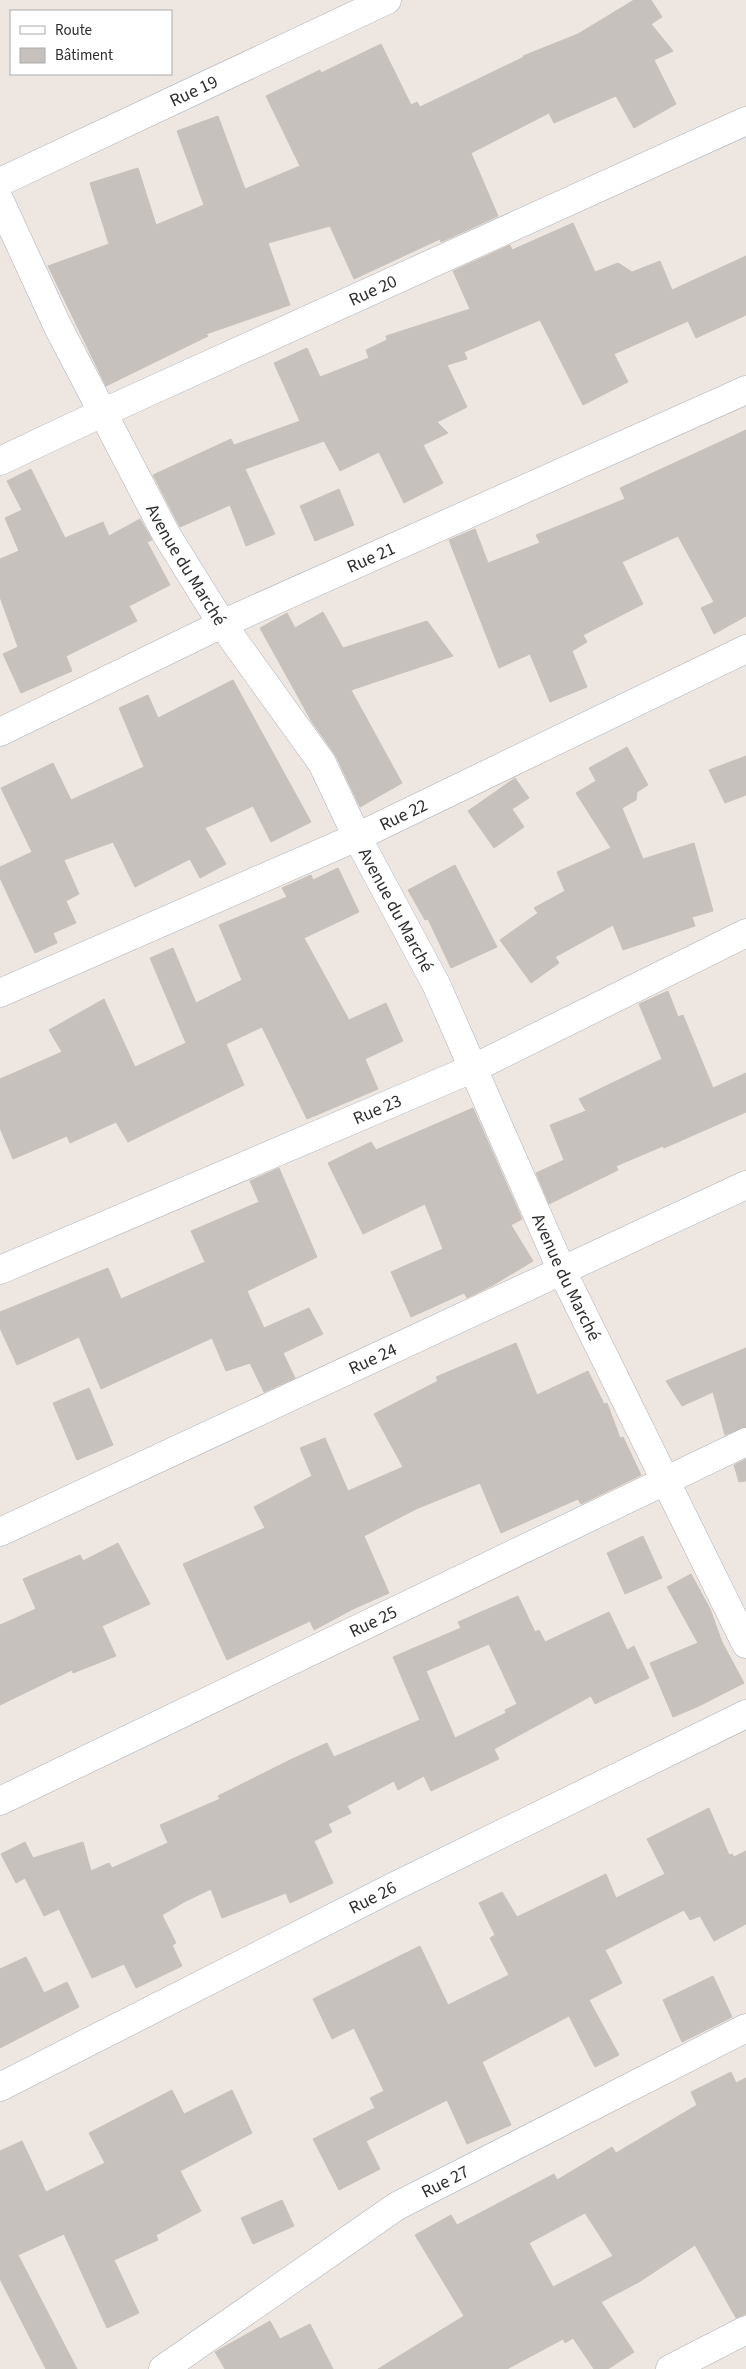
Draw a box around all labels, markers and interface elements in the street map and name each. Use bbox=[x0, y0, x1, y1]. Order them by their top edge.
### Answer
legend bbox=[10, 10, 172, 75]
text: Route bbox=[55, 20, 92, 41]
text: Bâtiment bbox=[55, 45, 113, 66]
street label: Rue 19 bbox=[165, 69, 222, 113]
street label: Rue 20 bbox=[345, 268, 401, 312]
street label: Avenue du Marché bbox=[140, 500, 232, 630]
street label: Rue 21 bbox=[343, 536, 399, 579]
street label: Rue 22 bbox=[375, 792, 431, 837]
street label: Avenue du Marché bbox=[353, 843, 440, 977]
street label: Rue 23 bbox=[349, 1088, 405, 1131]
street label: Avenue du Marché bbox=[526, 1210, 607, 1345]
street label: Rue 24 bbox=[344, 1337, 401, 1381]
street label: Rue 25 bbox=[345, 1599, 401, 1644]
street label: Rue 26 bbox=[344, 1875, 401, 1920]
street label: Rue 27 bbox=[417, 2159, 473, 2204]

